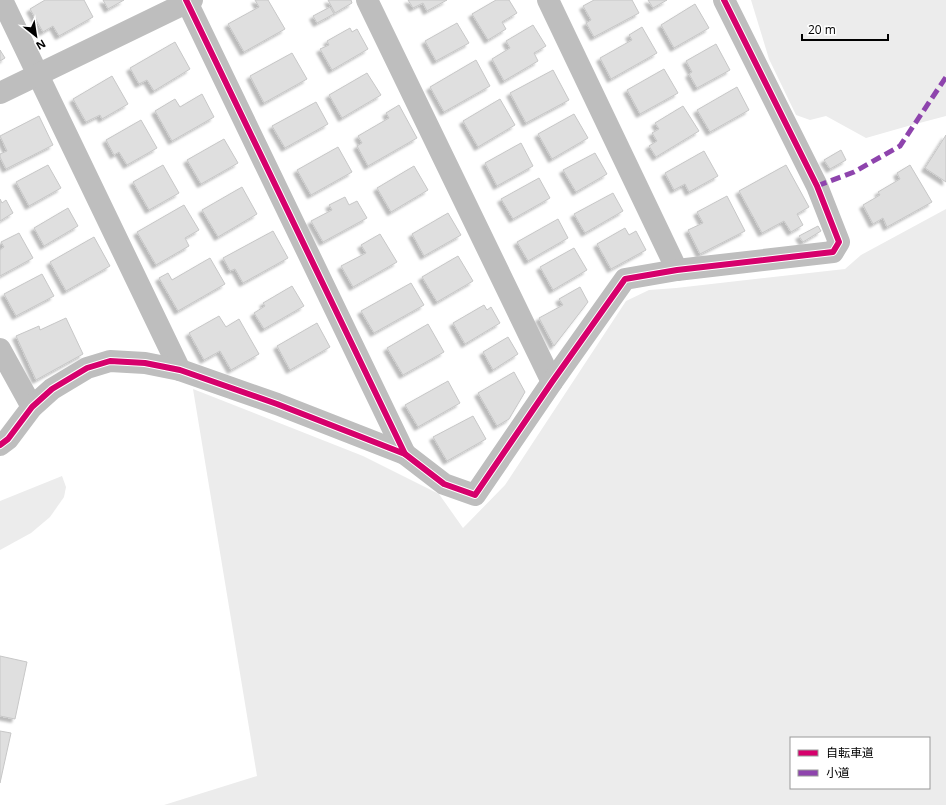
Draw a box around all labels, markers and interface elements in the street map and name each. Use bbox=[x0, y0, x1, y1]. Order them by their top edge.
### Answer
north arrow bbox=[16, 16, 56, 56]
scale bar bbox=[802, 16, 888, 42]
text: 20 m bbox=[808, 21, 836, 38]
text: N bbox=[34, 36, 49, 54]
legend bbox=[790, 737, 930, 789]
text: 自転車道 bbox=[826, 744, 874, 761]
text: 小道 bbox=[826, 764, 850, 781]

